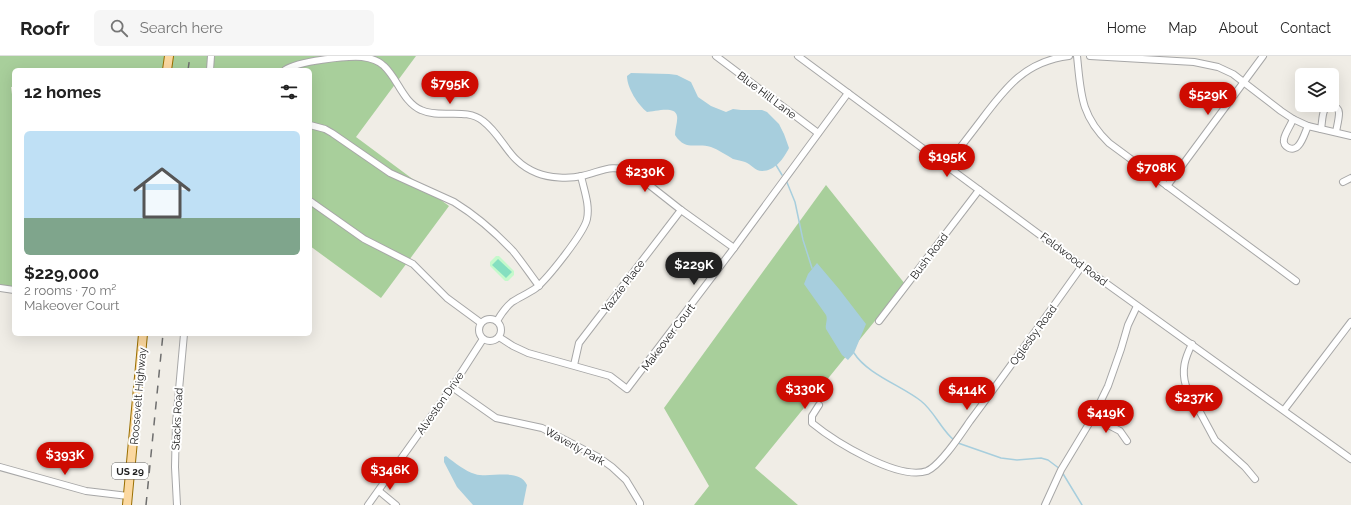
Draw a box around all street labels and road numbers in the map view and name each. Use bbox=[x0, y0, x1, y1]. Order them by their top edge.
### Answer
street label: Blue Hill Lane bbox=[735, 69, 799, 122]
street label: Bush Road bbox=[908, 230, 951, 282]
street label: Feldwood Road bbox=[1038, 230, 1110, 289]
street label: Yazzie Place bbox=[599, 257, 648, 315]
street label: Makeover Court bbox=[639, 301, 698, 373]
street label: Oglesby Road bbox=[1007, 303, 1060, 368]
street label: Roosevelt Highway bbox=[128, 347, 149, 445]
street label: Alveston Drive bbox=[414, 369, 467, 437]
street label: Stacks Road bbox=[169, 387, 186, 451]
street label: Waverly Park bbox=[543, 425, 607, 468]
road number: US 29 bbox=[112, 463, 148, 479]

